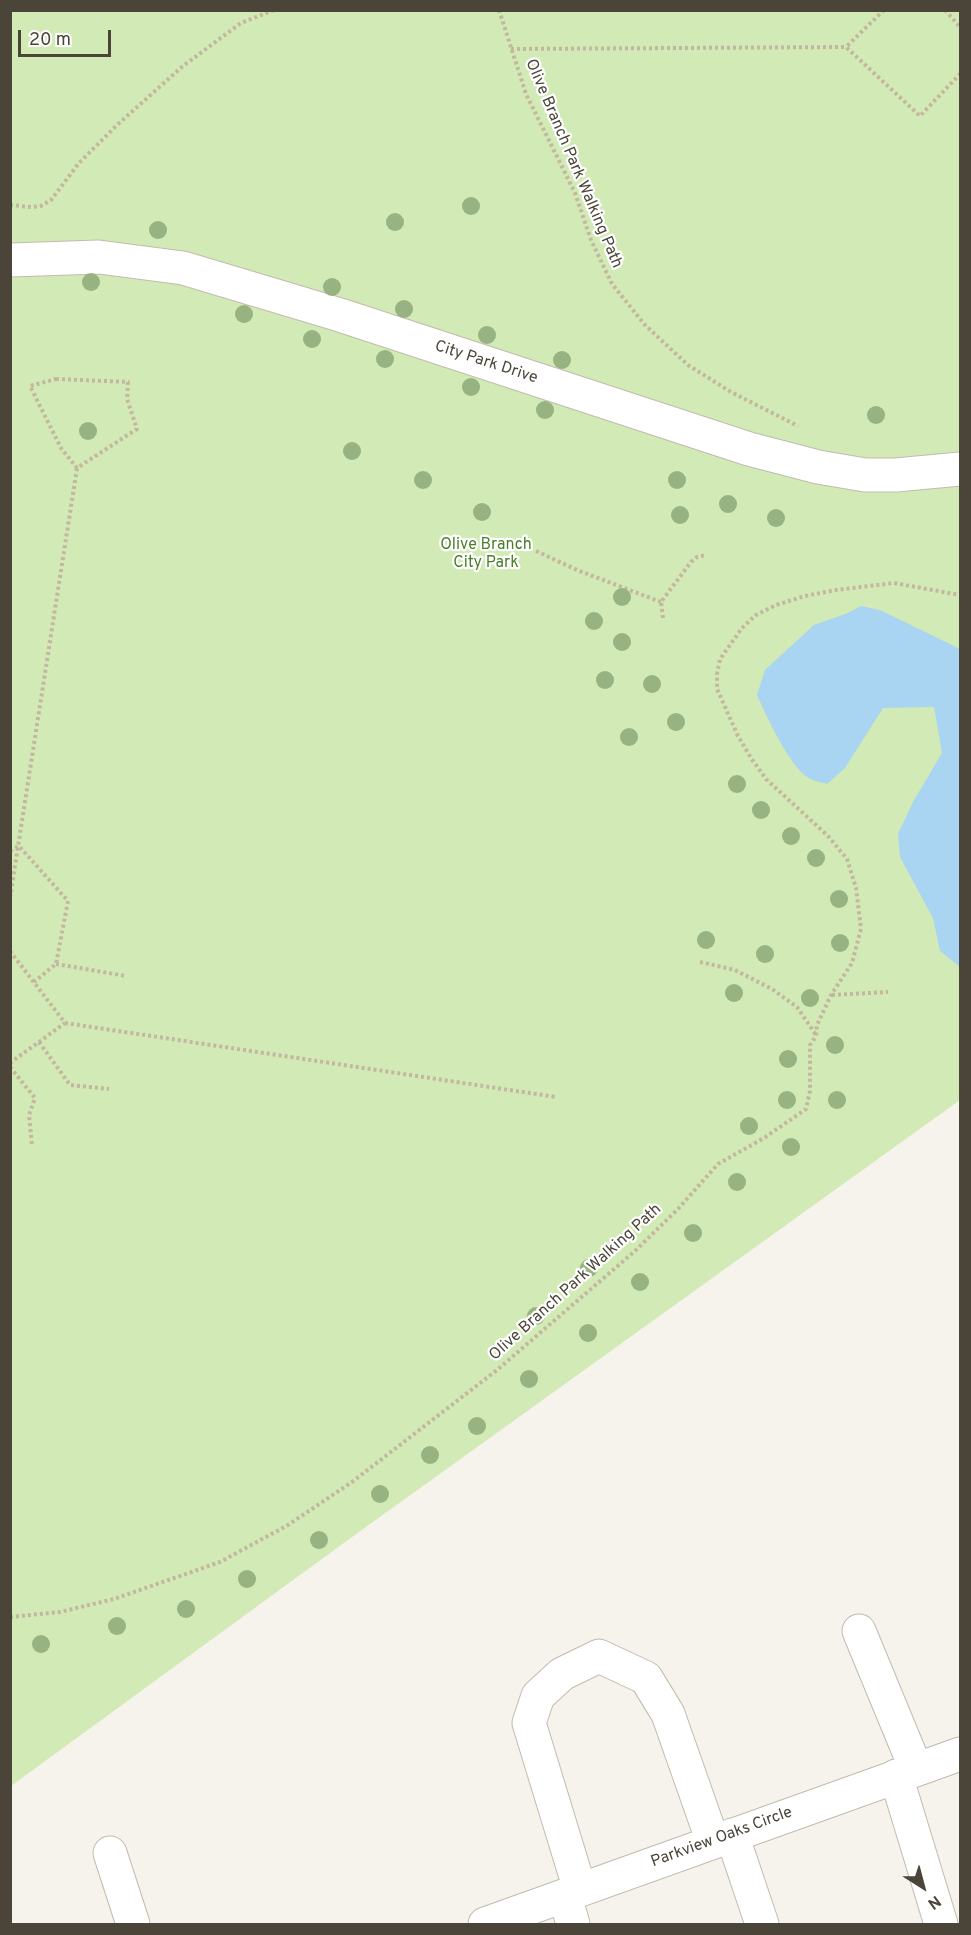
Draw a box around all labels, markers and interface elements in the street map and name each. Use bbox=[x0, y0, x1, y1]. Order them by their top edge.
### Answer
scale bar bbox=[21, 18, 114, 56]
text: 20 m bbox=[29, 29, 71, 52]
street label: Olive Branch Park Walking Path bbox=[520, 57, 626, 271]
street label: City Park Drive bbox=[432, 337, 540, 389]
park label: Olive Branch City Park bbox=[440, 536, 532, 574]
street label: Olive Branch Park Walking Path bbox=[486, 1201, 666, 1365]
street label: Parkview Oaks Circle bbox=[649, 1804, 795, 1872]
north arrow bbox=[893, 1857, 953, 1917]
text: N bbox=[923, 1890, 944, 1913]

